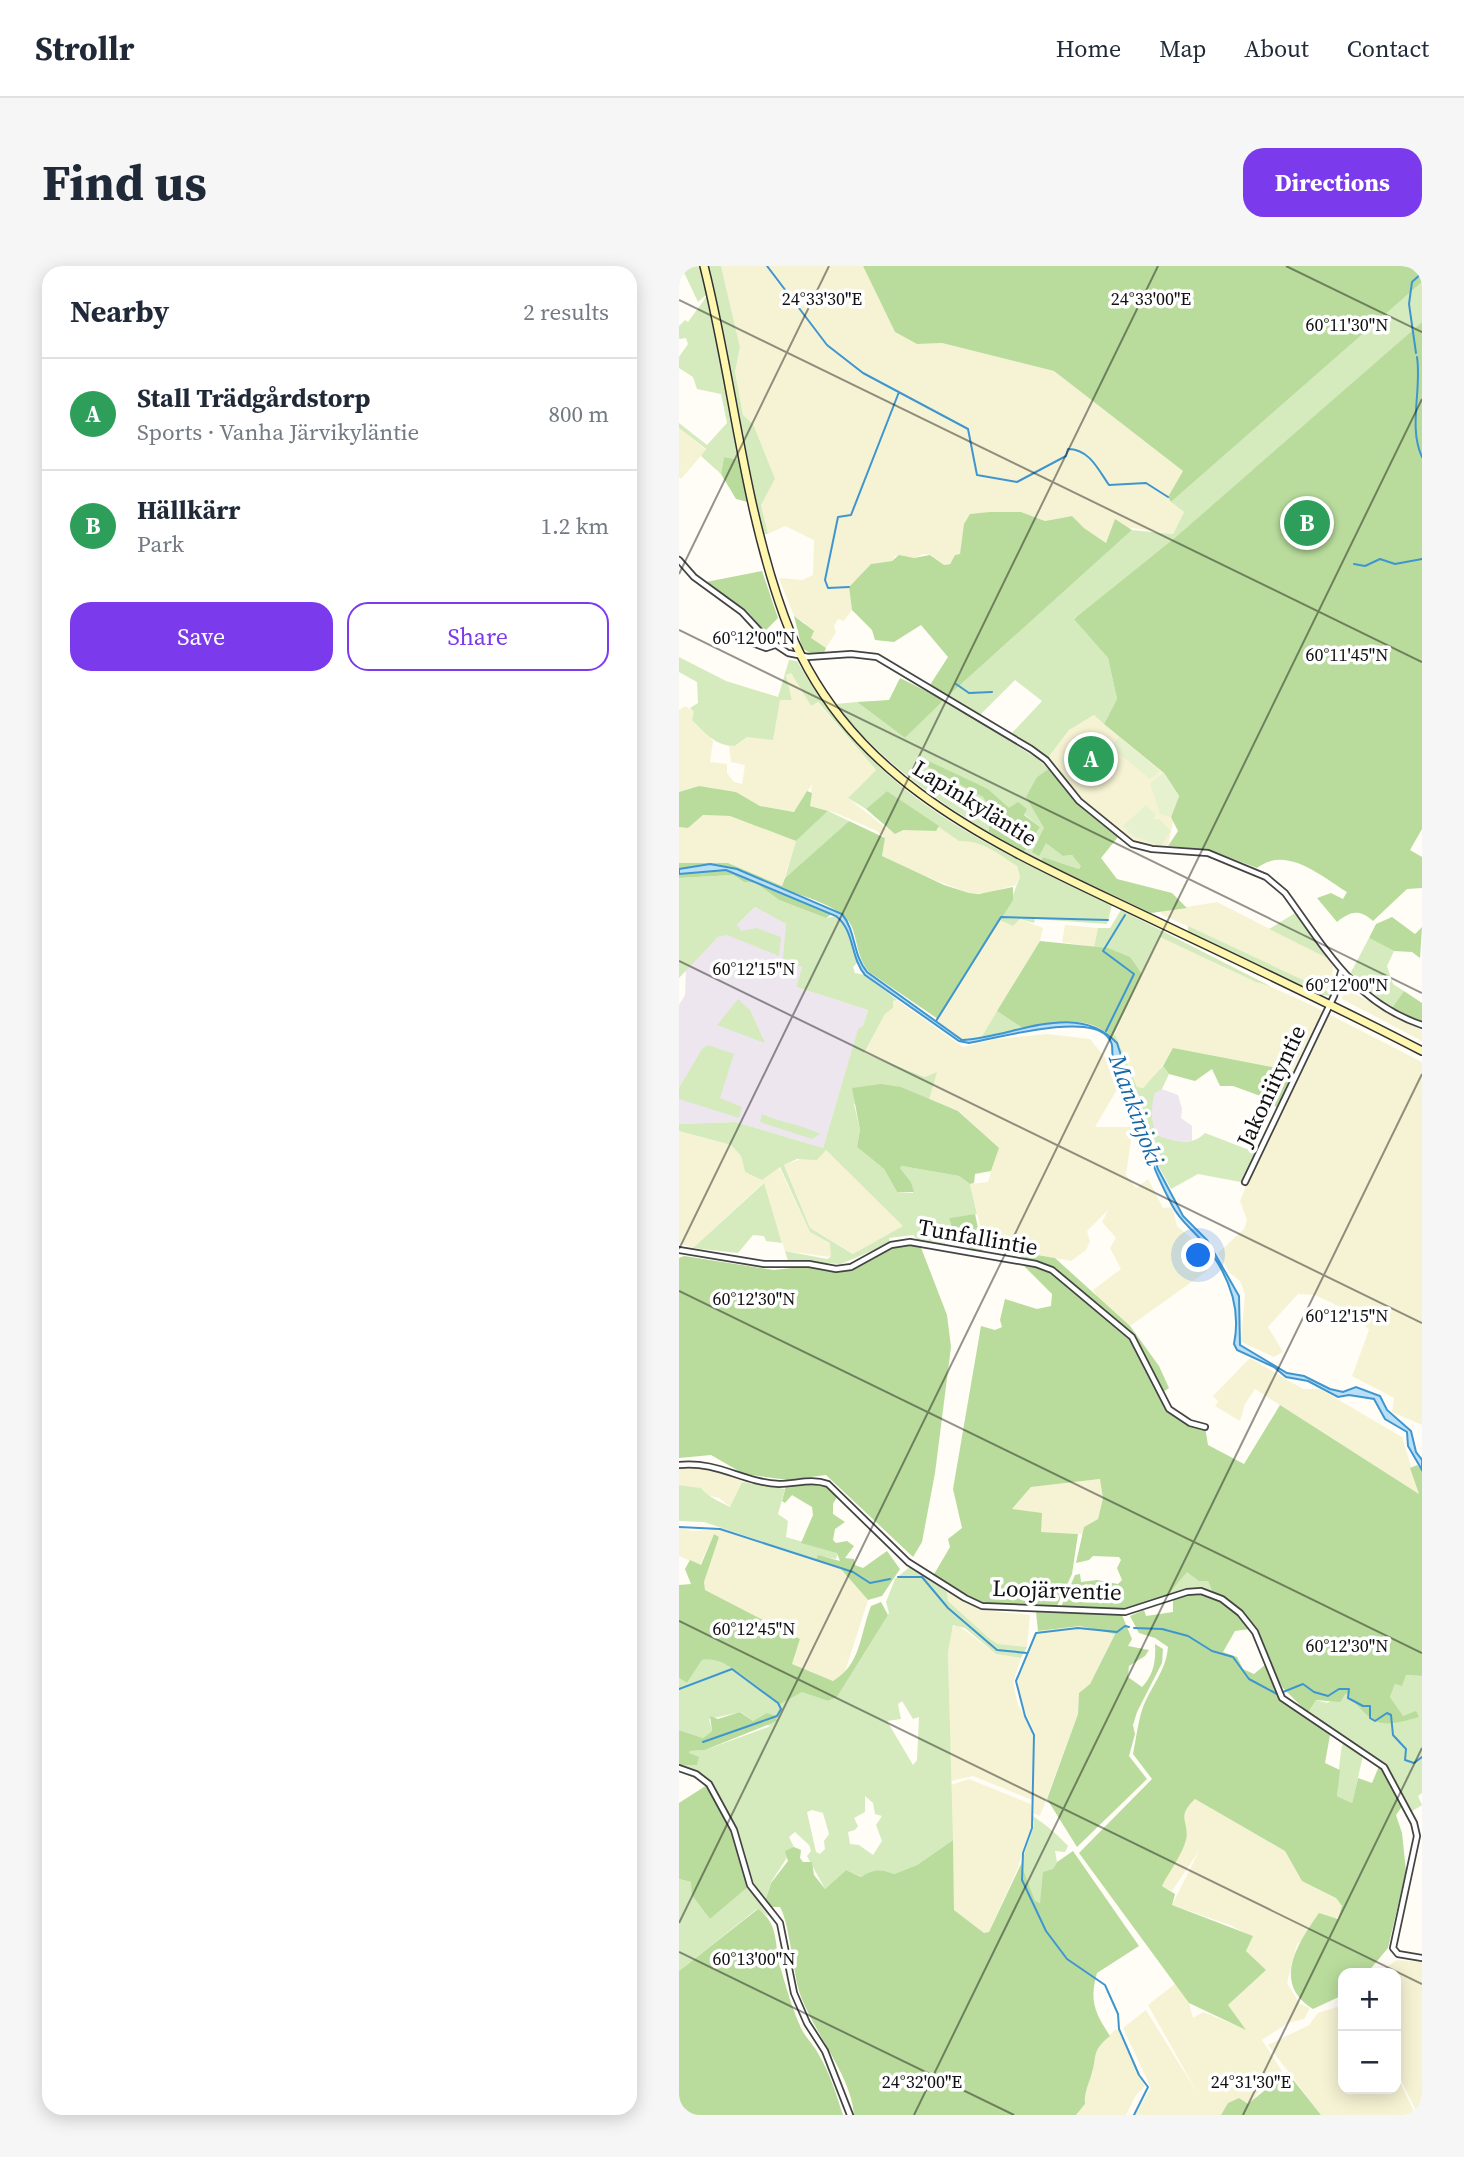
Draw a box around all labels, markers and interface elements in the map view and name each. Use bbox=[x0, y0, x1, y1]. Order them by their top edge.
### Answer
text: Strollr bbox=[35, 26, 134, 71]
text: Home bbox=[1056, 32, 1121, 65]
text: Map bbox=[1159, 32, 1206, 65]
text: About bbox=[1244, 32, 1309, 65]
text: Contact bbox=[1347, 32, 1429, 65]
button: Directions bbox=[1243, 148, 1422, 217]
text: Find us bbox=[42, 149, 207, 216]
text: 24°33'30"E bbox=[782, 286, 862, 311]
text: 24°33'00"E bbox=[1111, 286, 1191, 311]
text: Nearby bbox=[70, 291, 169, 332]
text: 2 results bbox=[523, 296, 609, 328]
text: 60°11'30"N bbox=[1306, 312, 1388, 337]
text: Stall Trädgårdstorp bbox=[137, 380, 370, 416]
text: A bbox=[85, 398, 101, 430]
text: 800 m bbox=[548, 398, 609, 430]
text: Sports · Vanha Järvikyläntie bbox=[137, 416, 419, 448]
text: Hällkärr bbox=[137, 492, 240, 528]
pin: B bbox=[1284, 497, 1330, 549]
text: B bbox=[86, 510, 100, 542]
text: 1.2 km bbox=[540, 510, 609, 542]
text: Park bbox=[137, 528, 184, 560]
button: Save bbox=[70, 602, 333, 671]
button: Share bbox=[347, 602, 609, 671]
text: 60°12'00"N bbox=[713, 625, 795, 650]
text: 60°11'45"N bbox=[1306, 642, 1388, 667]
pin: A bbox=[1068, 733, 1114, 785]
street label: Lapinkyläntie bbox=[907, 752, 1043, 854]
text: 60°12'15"N bbox=[713, 956, 795, 981]
text: 60°12'00"N bbox=[1306, 972, 1388, 997]
street label: Jakoniityntie bbox=[1228, 1020, 1313, 1153]
water label: Mankinjoki bbox=[1101, 1049, 1172, 1171]
street label: Tunfallintie bbox=[916, 1211, 1040, 1263]
your location bbox=[1181, 1238, 1215, 1272]
text: 60°12'30"N bbox=[713, 1286, 795, 1311]
text: 60°12'15"N bbox=[1306, 1303, 1388, 1328]
street label: Loojärventie bbox=[992, 1572, 1122, 1608]
text: 60°12'45"N bbox=[713, 1616, 795, 1641]
text: 60°12'30"N bbox=[1306, 1633, 1388, 1658]
text: 60°13'00"N bbox=[713, 1946, 795, 1971]
map controls bbox=[1338, 1968, 1401, 2094]
button: + bbox=[1338, 1968, 1401, 2031]
button: − bbox=[1338, 2031, 1401, 2094]
text: 24°32'00"E bbox=[882, 2069, 962, 2094]
text: 24°31'30"E bbox=[1211, 2069, 1291, 2094]

